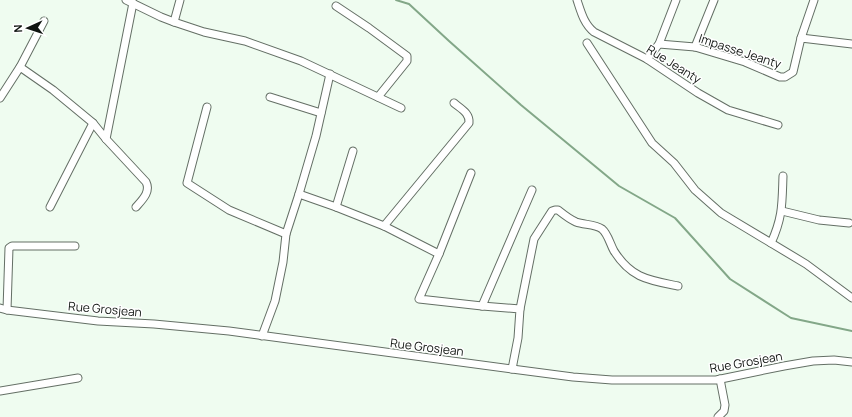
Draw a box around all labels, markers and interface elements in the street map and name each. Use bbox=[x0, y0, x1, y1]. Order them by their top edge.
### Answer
north arrow bbox=[8, 8, 48, 48]
text: N bbox=[10, 24, 25, 33]
street label: Impasse Jeanty bbox=[696, 30, 784, 73]
street label: Rue Jeanty bbox=[643, 41, 705, 88]
street label: Rue Grosjean bbox=[67, 297, 143, 321]
street label: Rue Grosjean bbox=[389, 334, 465, 360]
street label: Rue Grosjean bbox=[708, 347, 784, 377]

